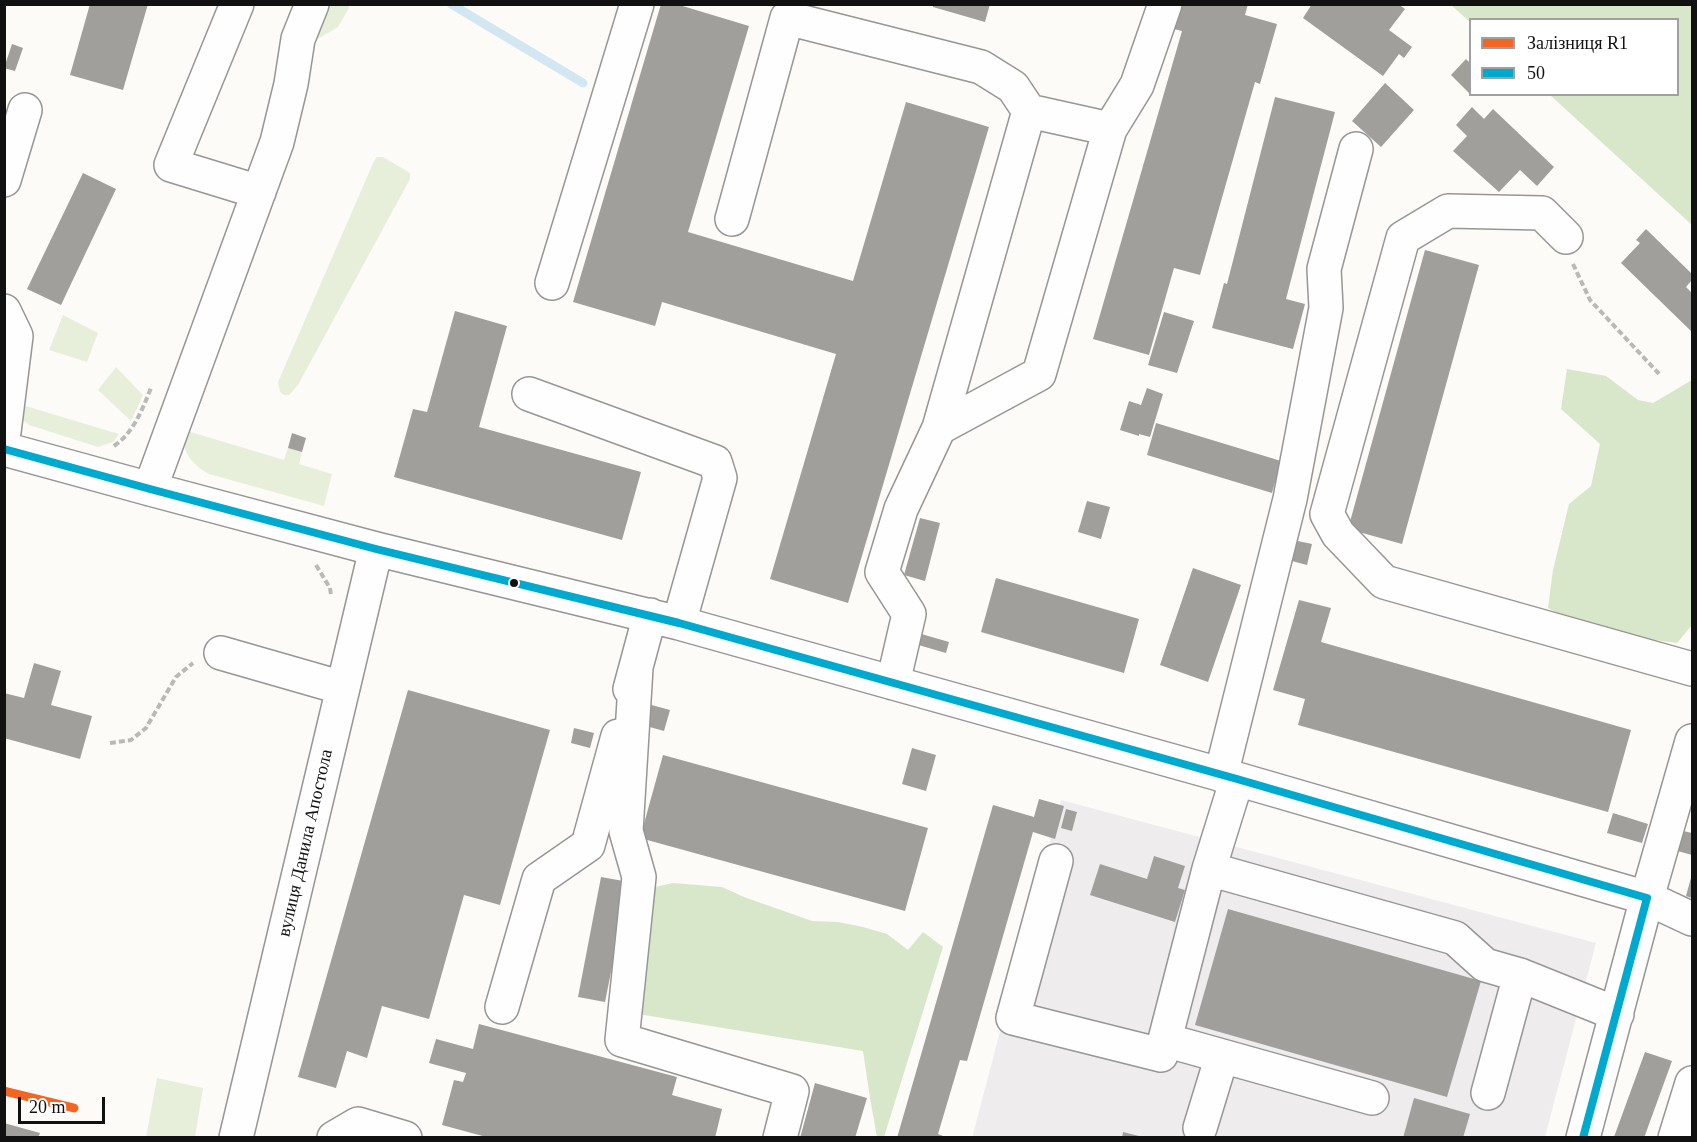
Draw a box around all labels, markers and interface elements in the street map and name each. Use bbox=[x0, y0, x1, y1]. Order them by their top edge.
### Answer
legend bbox=[1469, 18, 1679, 96]
text: Залізниця R1 bbox=[1527, 33, 1628, 53]
text: 50 bbox=[1527, 63, 1545, 83]
unlabelled marker bbox=[508, 577, 520, 589]
street label: вулиця Данила Апостола bbox=[274, 747, 338, 939]
scale bar bbox=[21, 1085, 108, 1123]
text: 20 m bbox=[29, 1097, 66, 1117]

